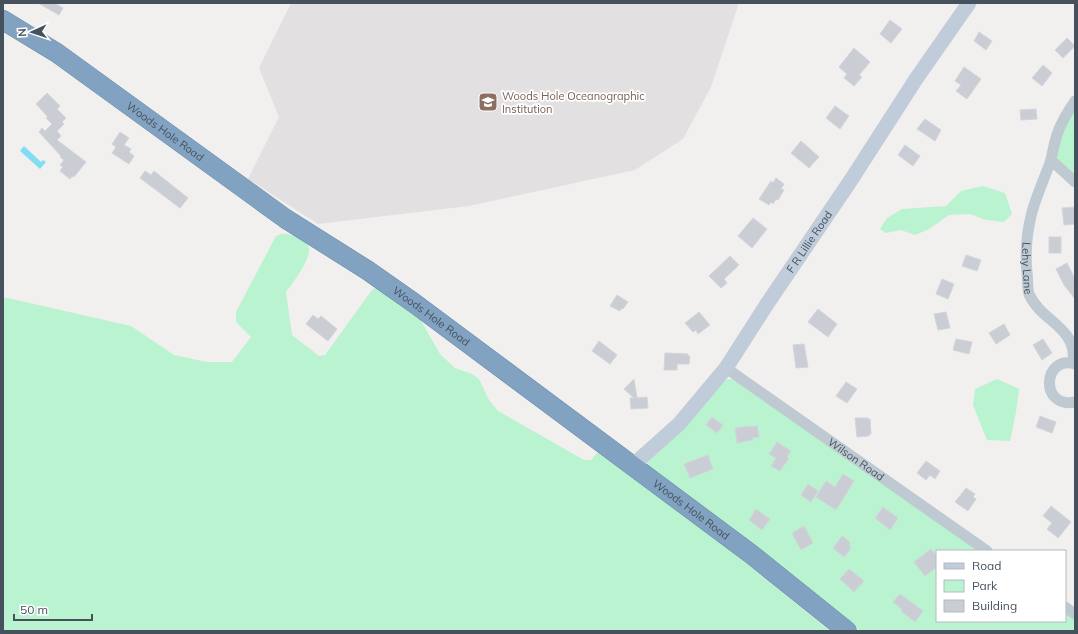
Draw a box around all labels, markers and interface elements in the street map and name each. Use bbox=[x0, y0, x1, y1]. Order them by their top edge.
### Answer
north arrow bbox=[12, 12, 52, 52]
text: N bbox=[15, 28, 29, 37]
place label: Woods Hole Oceanographic Institution bbox=[502, 89, 645, 116]
school or university icon: Woods Hole Oceanographic Institution bbox=[477, 91, 499, 113]
street label: Woods Hole Road bbox=[124, 99, 207, 164]
street label: F R Lillie Road bbox=[783, 208, 835, 275]
street label: Lehy Lane bbox=[1019, 242, 1036, 295]
street label: Woods Hole Road bbox=[390, 283, 473, 349]
street label: Wilson Road bbox=[825, 435, 887, 484]
street label: Woods Hole Road bbox=[650, 476, 732, 543]
legend bbox=[936, 550, 1066, 622]
text: Road bbox=[972, 558, 1001, 573]
text: Park bbox=[972, 578, 998, 593]
scale bar bbox=[14, 596, 92, 622]
text: Building bbox=[972, 598, 1017, 613]
text: 50 m bbox=[20, 602, 48, 617]

